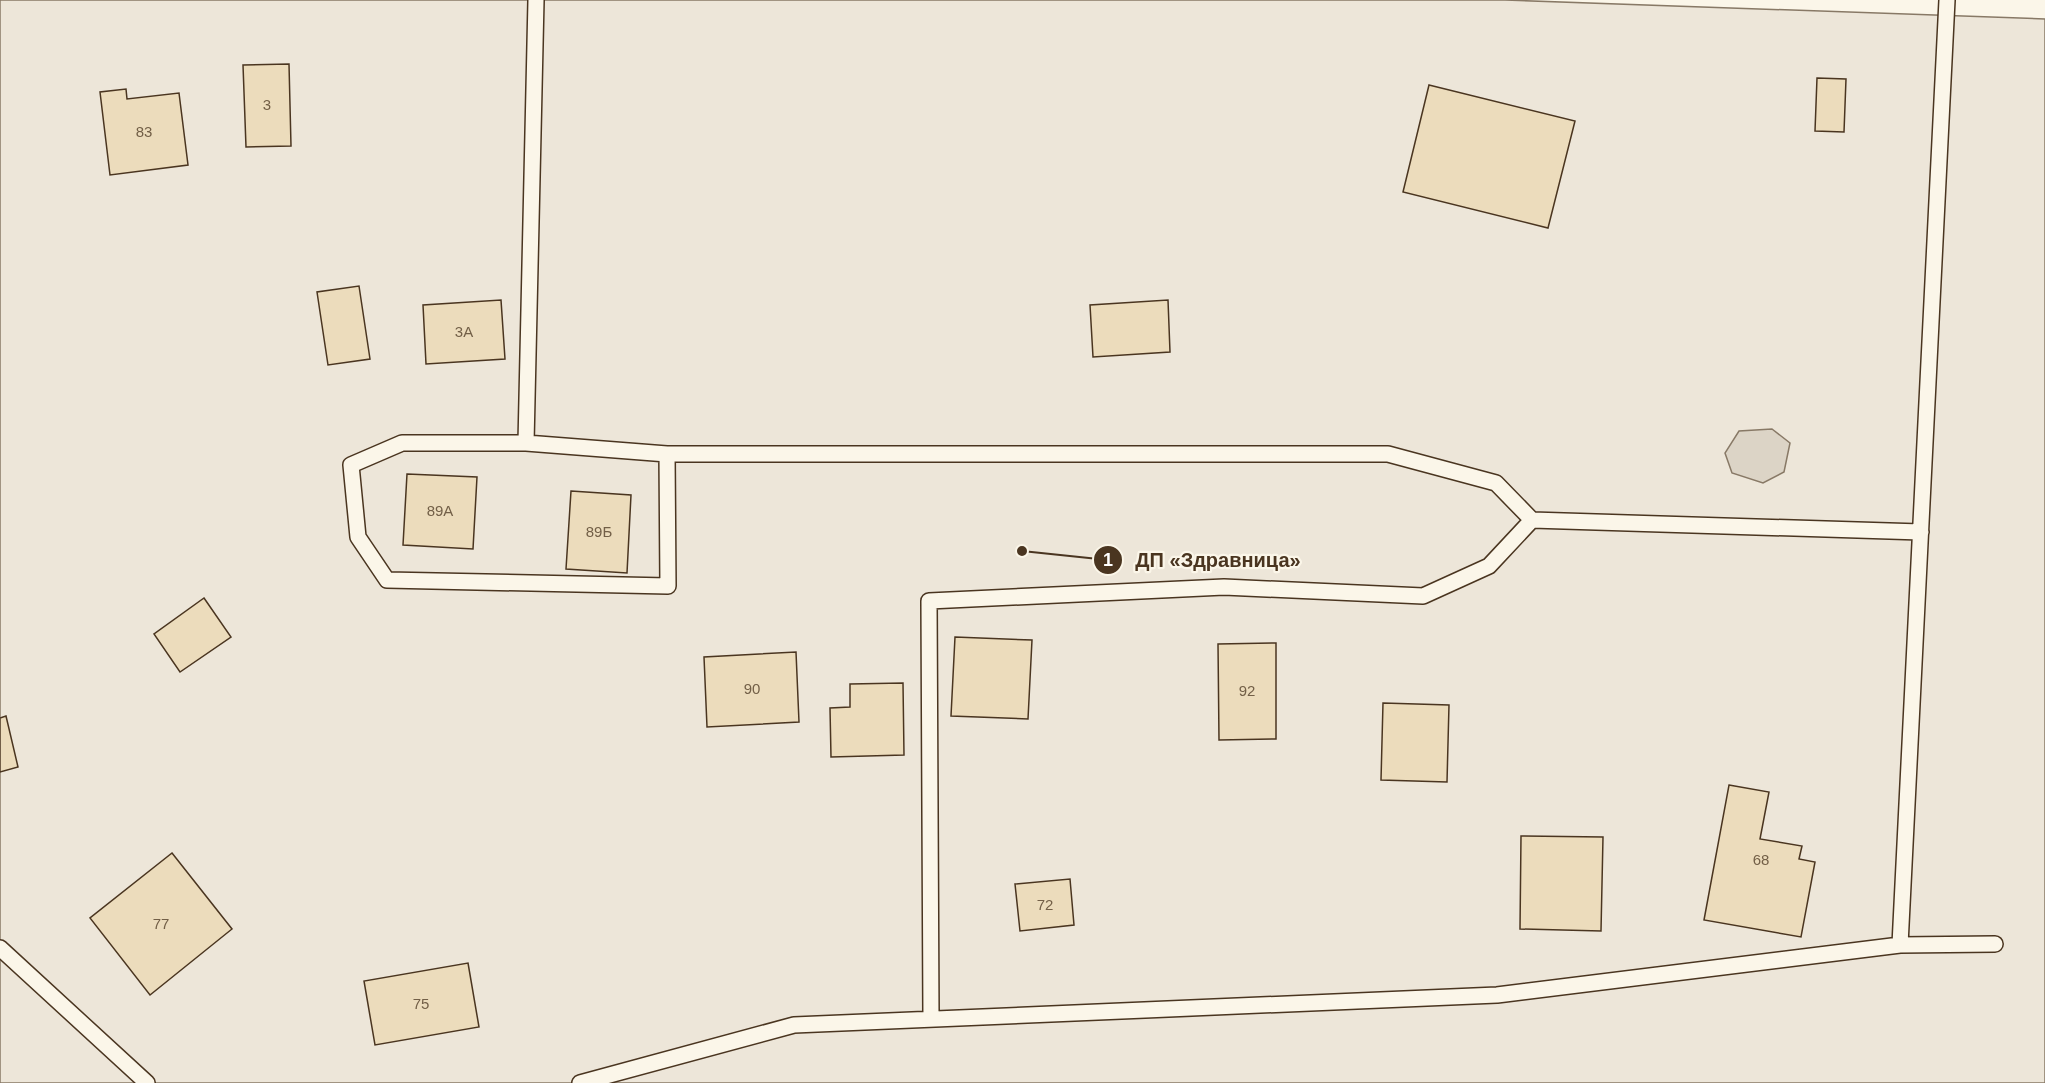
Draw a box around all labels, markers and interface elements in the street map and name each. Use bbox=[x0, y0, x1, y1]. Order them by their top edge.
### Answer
house number: 3 bbox=[263, 96, 271, 113]
house number: 83 bbox=[136, 123, 152, 140]
house number: 3А bbox=[455, 323, 473, 340]
house number: 89А bbox=[427, 502, 453, 519]
house number: 89Б bbox=[586, 523, 612, 540]
callout: ДП «Здравница» bbox=[1093, 541, 1313, 579]
text: ДП «Здравница» bbox=[1135, 549, 1301, 571]
text: 1 bbox=[1103, 550, 1113, 570]
house number: 90 bbox=[744, 680, 760, 697]
house number: 92 bbox=[1239, 682, 1255, 699]
house number: 68 bbox=[1753, 851, 1769, 868]
house number: 72 bbox=[1037, 896, 1053, 913]
house number: 77 bbox=[153, 915, 169, 932]
house number: 75 bbox=[413, 995, 429, 1012]

